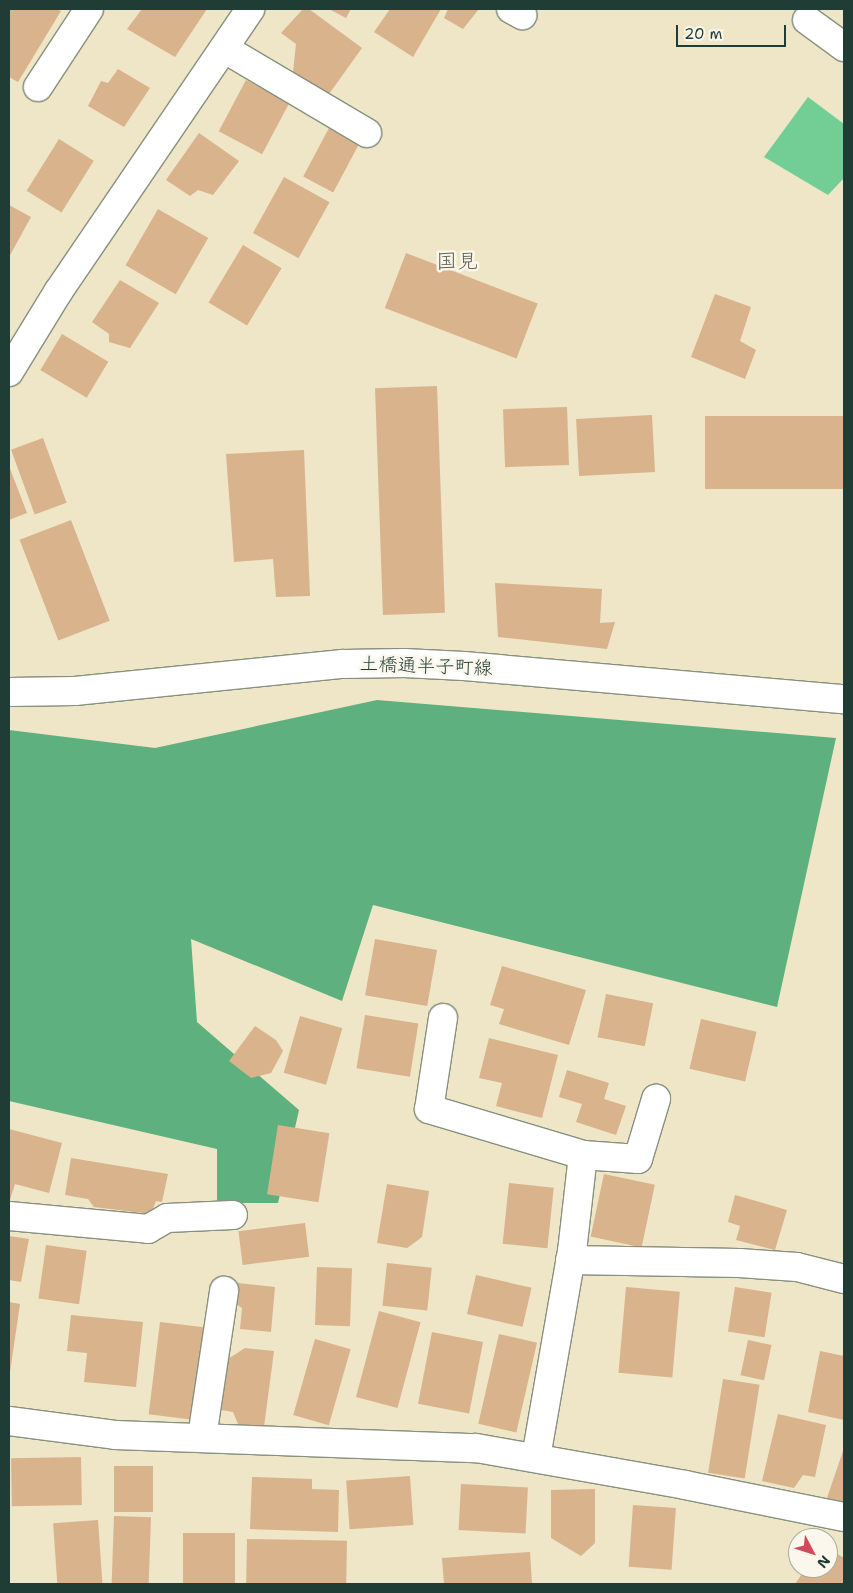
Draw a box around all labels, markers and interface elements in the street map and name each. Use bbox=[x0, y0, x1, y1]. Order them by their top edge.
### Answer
scale bar bbox=[678, 15, 788, 47]
text: 20 m bbox=[684, 24, 723, 44]
district label: 国見 bbox=[436, 248, 478, 274]
street label: 土橋通半子町線 bbox=[359, 652, 493, 680]
north arrow bbox=[788, 1528, 838, 1578]
text: N bbox=[813, 1552, 834, 1572]

